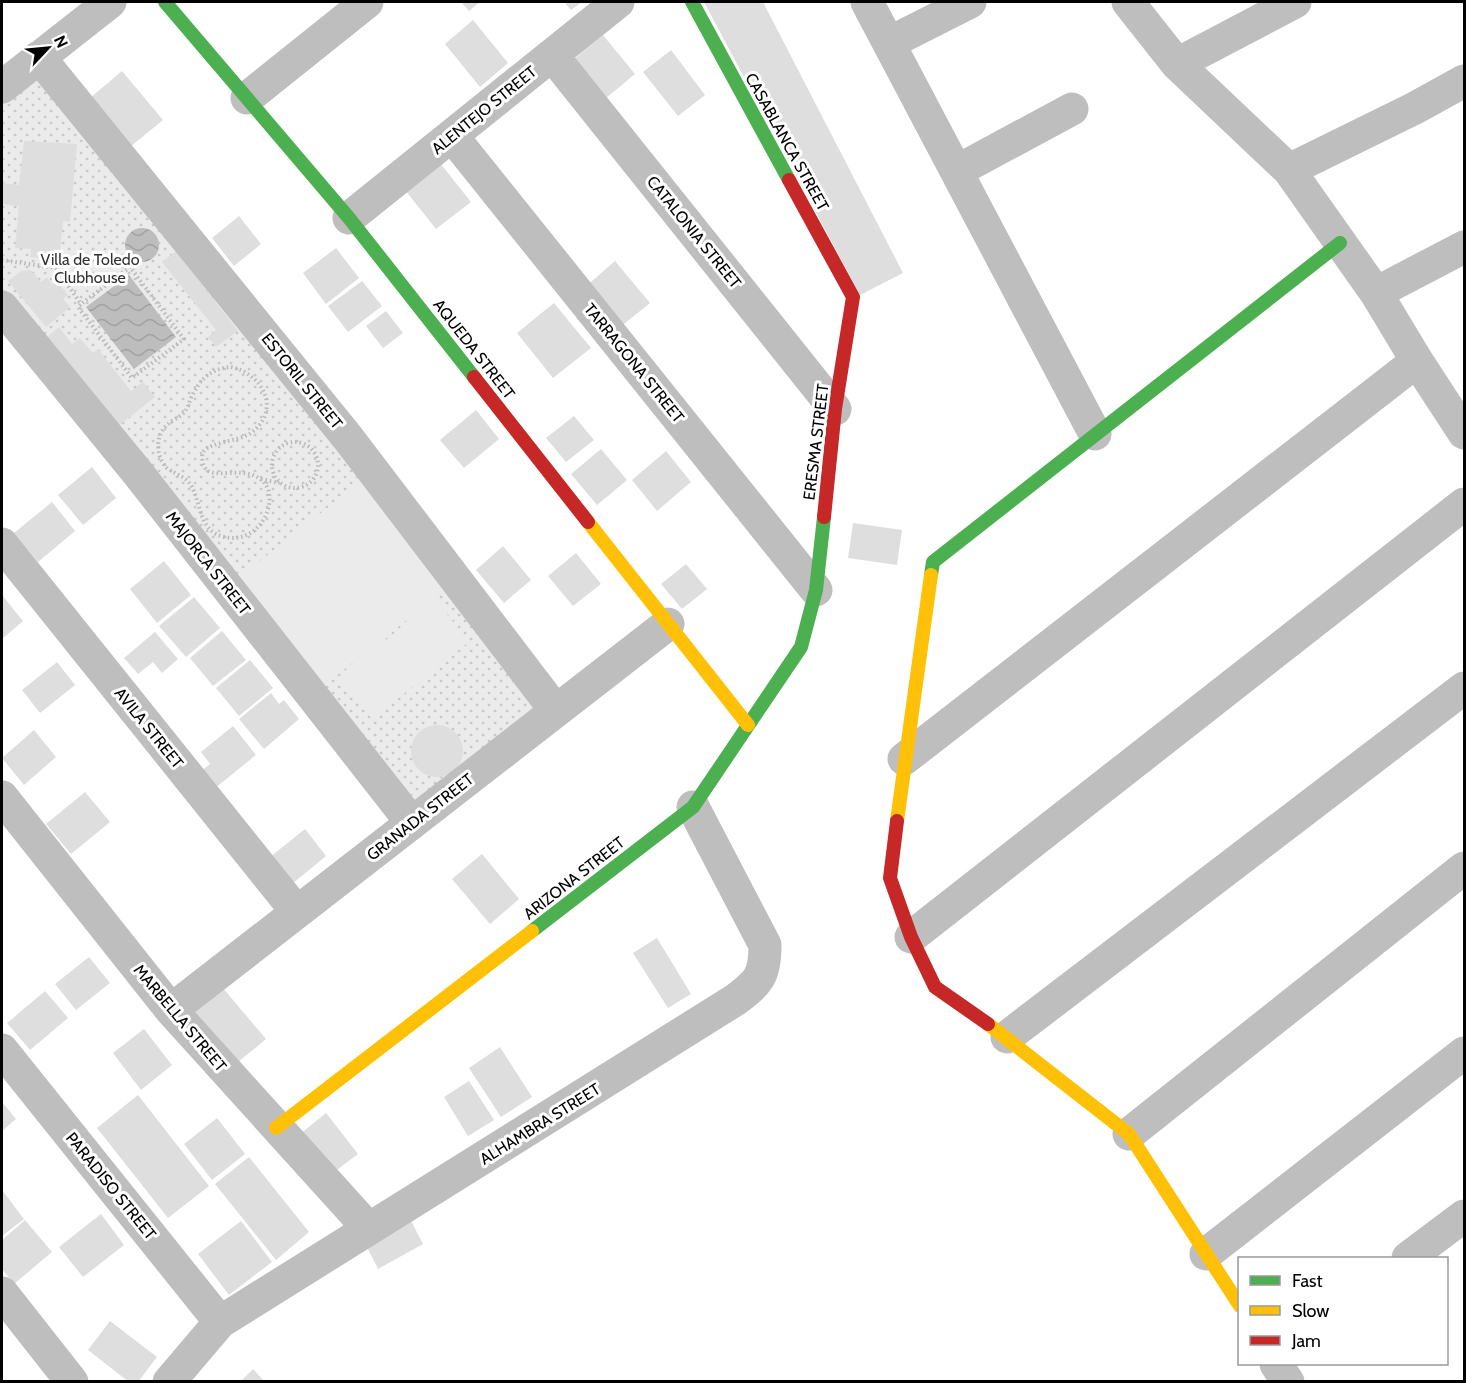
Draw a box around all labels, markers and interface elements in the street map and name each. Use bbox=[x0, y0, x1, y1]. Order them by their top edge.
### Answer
north arrow bbox=[18, 18, 78, 78]
text: N bbox=[50, 32, 72, 51]
street label: ALENTEJO STREET bbox=[428, 62, 541, 158]
street label: CASABLANCA STREET bbox=[741, 70, 833, 215]
street label: CATALONIA STREET bbox=[643, 172, 745, 292]
park label: Villa de Toledo Clubhouse bbox=[41, 250, 140, 287]
street label: AQUEDA STREET bbox=[429, 295, 519, 403]
street label: TARRAGONA STREET bbox=[580, 299, 688, 427]
street label: ESTORIL STREET bbox=[258, 329, 347, 433]
street label: ERESMA STREET bbox=[799, 382, 833, 501]
street label: MAJORCA STREET bbox=[162, 508, 255, 619]
street label: AVILA STREET bbox=[111, 684, 188, 772]
street label: GRANADA STREET bbox=[363, 769, 477, 865]
street label: ARIZONA STREET bbox=[520, 832, 629, 923]
street label: MARBELLA STREET bbox=[130, 960, 231, 1076]
street label: ALHAMBRA STREET bbox=[476, 1079, 604, 1169]
street label: PARADISO STREET bbox=[62, 1128, 160, 1244]
legend bbox=[1238, 1257, 1448, 1365]
text: Fast bbox=[1292, 1270, 1323, 1292]
text: Slow bbox=[1292, 1300, 1329, 1322]
text: Jam bbox=[1291, 1330, 1321, 1352]

